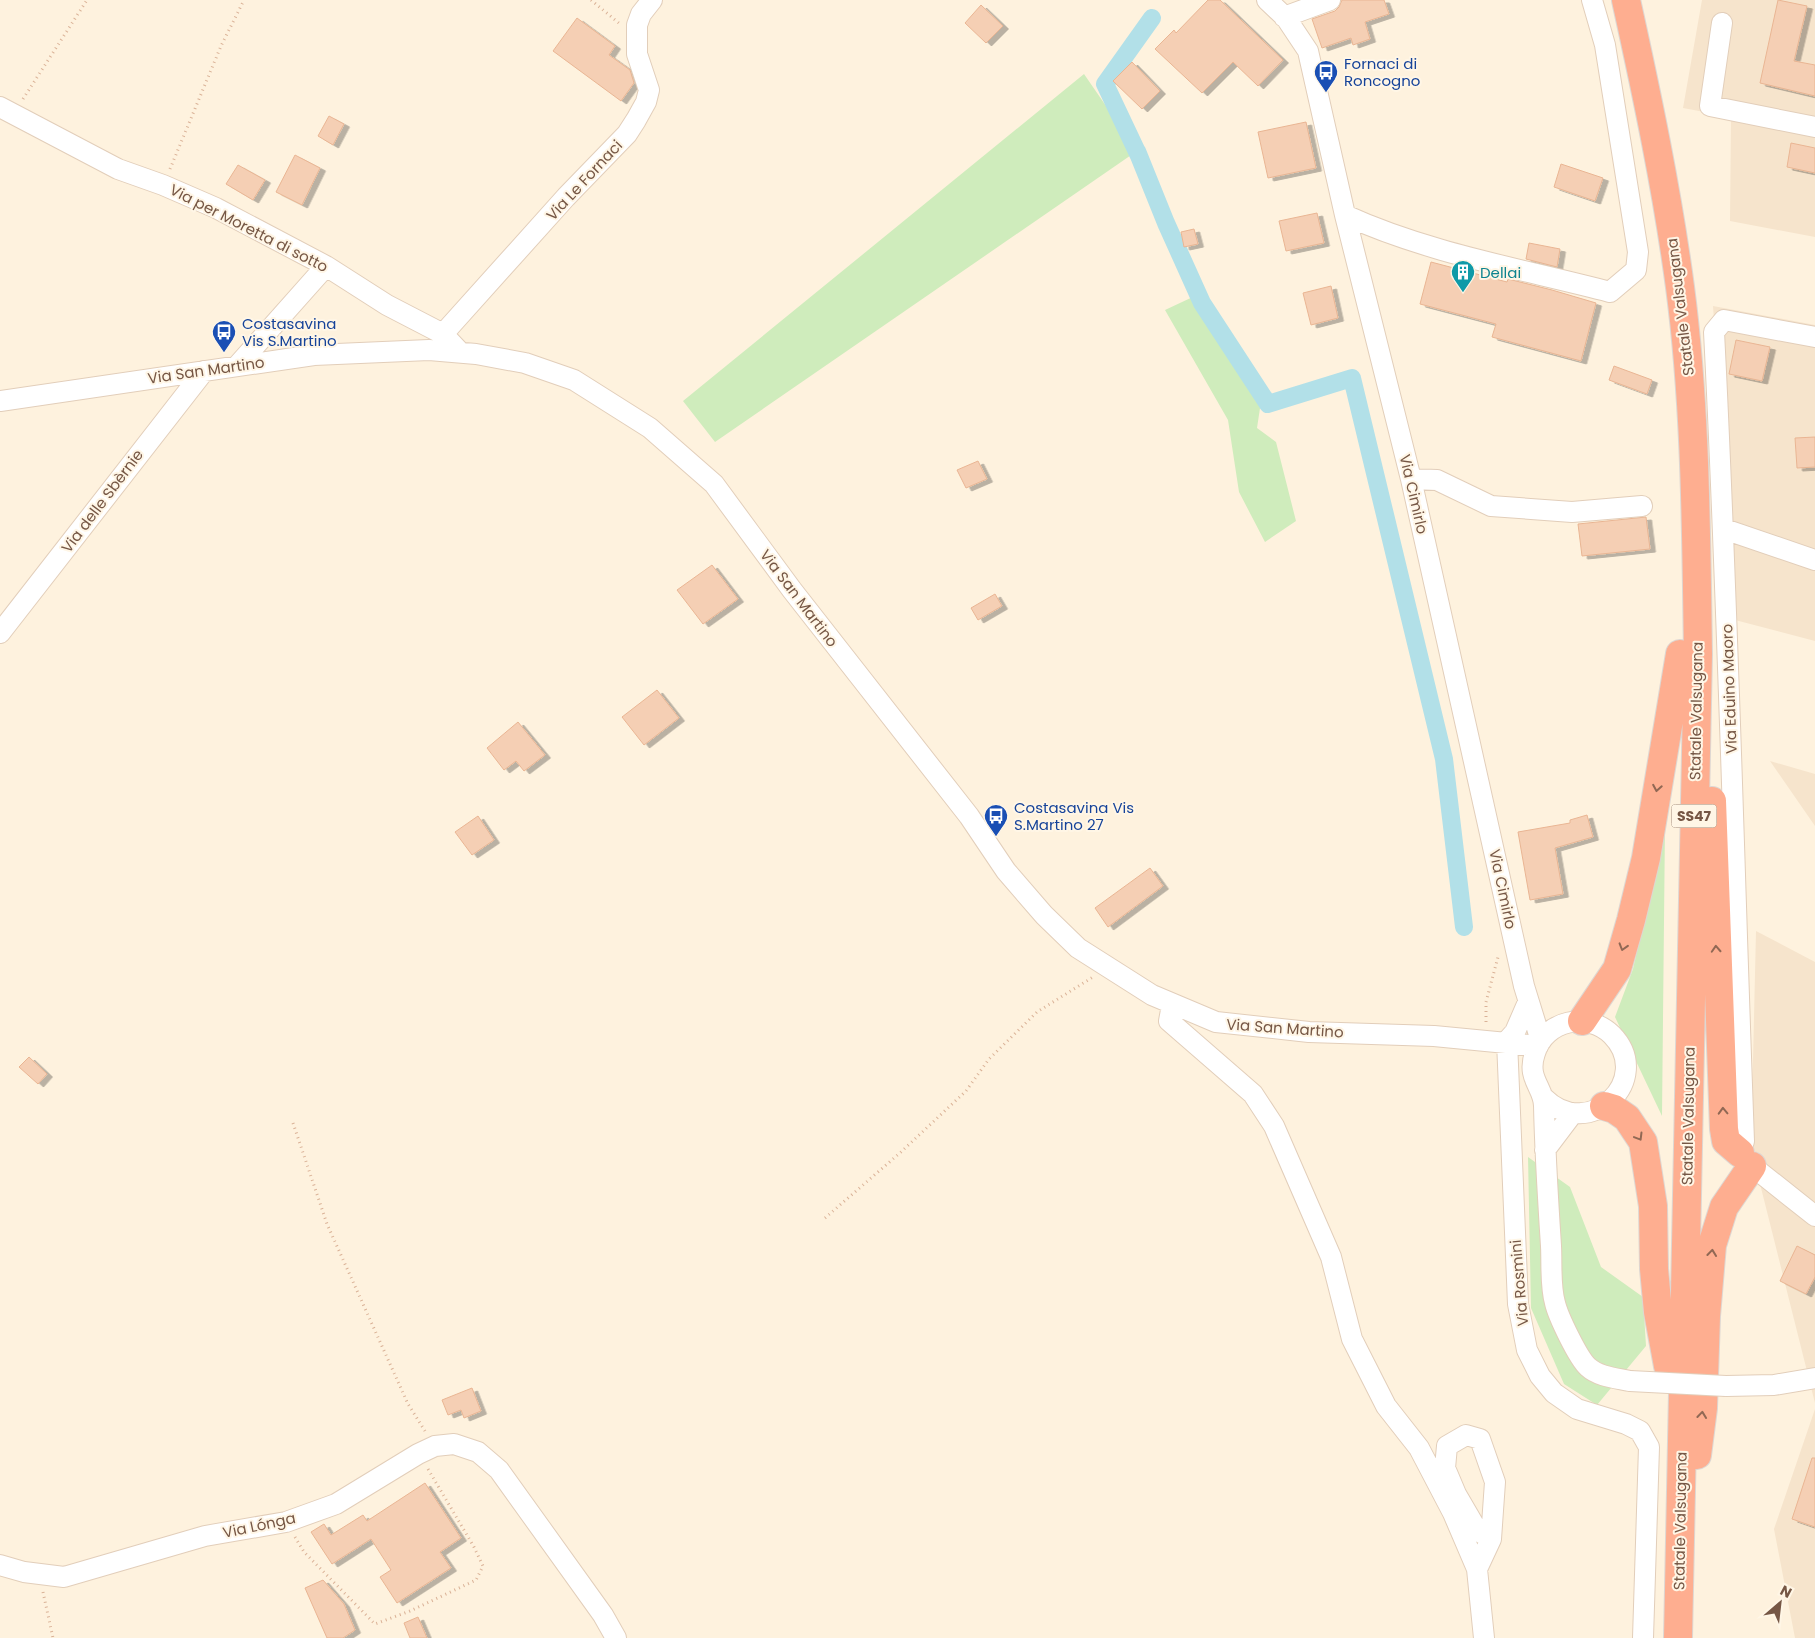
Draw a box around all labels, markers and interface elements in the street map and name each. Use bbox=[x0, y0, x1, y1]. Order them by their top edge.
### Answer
place label: Fornaci di Roncogno bbox=[1344, 53, 1420, 91]
bus stop icon: Fornaci di Roncogno bbox=[1313, 59, 1339, 93]
street label: Via Le Fornaci bbox=[541, 135, 627, 225]
street label: Via per Moretta di sotto bbox=[166, 179, 332, 277]
street label: Statale Valsugana bbox=[1661, 237, 1699, 377]
building icon: Dellai bbox=[1450, 259, 1476, 293]
place label: Dellai bbox=[1480, 262, 1521, 283]
place label: Costasavina Vis S.Martino bbox=[242, 313, 337, 351]
bus stop icon: Costasavina Vis S.Martino bbox=[211, 319, 237, 353]
street label: Via San Martino bbox=[146, 351, 266, 389]
street label: Via delle Sbèrnie bbox=[56, 445, 148, 557]
street label: Via Cimirlo bbox=[1395, 452, 1433, 536]
street label: Via San Martino bbox=[755, 545, 843, 651]
street label: Via Eduino Maoro bbox=[1716, 624, 1742, 754]
street label: Statale Valsugana bbox=[1684, 642, 1708, 780]
one-way arrow bbox=[1653, 784, 1663, 793]
place label: Costasavina Vis S.Martino 27 bbox=[1014, 797, 1134, 835]
bus stop icon: Costasavina Vis S.Martino 27 bbox=[983, 803, 1009, 837]
road number: SS47 bbox=[1672, 804, 1716, 828]
street label: Via Cimirlo bbox=[1484, 847, 1522, 931]
one-way arrow bbox=[1619, 942, 1629, 951]
one-way arrow bbox=[1711, 944, 1721, 952]
street label: Via San Martino bbox=[1226, 1013, 1344, 1043]
street label: Statale Valsugana bbox=[1676, 1047, 1700, 1185]
one-way arrow bbox=[1718, 1107, 1728, 1114]
one-way arrow bbox=[1633, 1132, 1643, 1141]
street label: Via Rosmini bbox=[1505, 1239, 1533, 1327]
one-way arrow bbox=[1706, 1249, 1717, 1257]
one-way arrow bbox=[1696, 1411, 1707, 1419]
street label: Statale Valsugana bbox=[1668, 1452, 1692, 1590]
street label: Via Lónga bbox=[221, 1507, 297, 1543]
north arrow bbox=[1755, 1578, 1805, 1628]
text: N bbox=[1777, 1580, 1795, 1603]

